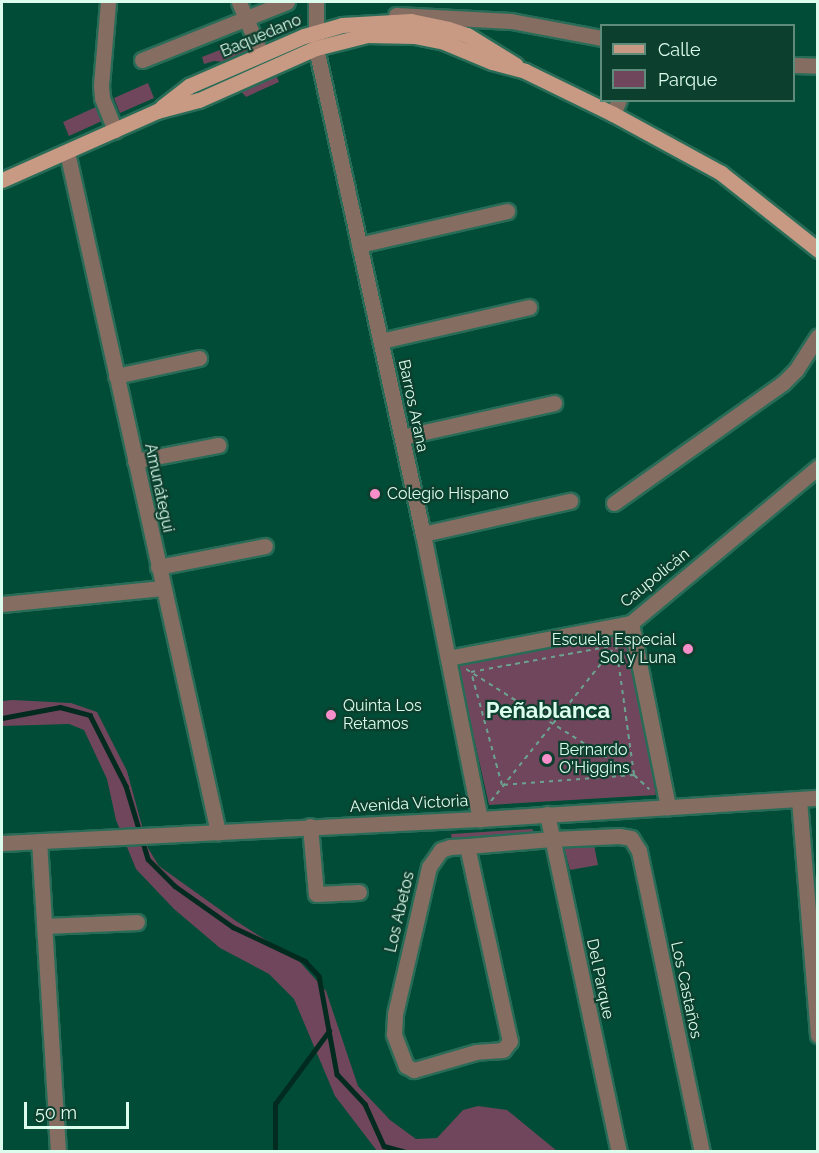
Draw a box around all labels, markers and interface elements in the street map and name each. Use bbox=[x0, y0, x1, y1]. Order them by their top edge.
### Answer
street label: Baquedano bbox=[218, 10, 304, 62]
legend bbox=[600, 24, 795, 102]
text: Calle bbox=[658, 39, 701, 60]
text: Parque bbox=[658, 69, 717, 90]
street label: Barros Arana bbox=[394, 358, 432, 454]
street label: Amunátegui bbox=[140, 442, 178, 534]
place label: Colegio Hispano bbox=[387, 484, 509, 504]
marker: Colegio Hispano bbox=[368, 487, 382, 501]
street label: Caupolicán bbox=[617, 544, 693, 612]
place label: Escuela Especial Sol y Luna bbox=[552, 630, 676, 668]
marker: Escuela Especial Sol y Luna bbox=[681, 642, 695, 656]
place label: Quinta Los Retamos bbox=[343, 696, 422, 734]
district label: Peñablanca bbox=[486, 698, 610, 724]
marker: Quinta Los Retamos bbox=[324, 708, 338, 722]
place label: Bernardo O'Higgins bbox=[559, 740, 630, 778]
marker: Bernardo O'Higgins bbox=[540, 752, 554, 766]
street label: Avenida Victoria bbox=[349, 791, 469, 817]
street label: Los Abetos bbox=[381, 869, 419, 955]
street label: Del Parque bbox=[582, 937, 618, 1021]
street label: Los Castaños bbox=[666, 940, 706, 1040]
scale bar bbox=[27, 1090, 132, 1128]
text: 50 m bbox=[35, 1102, 77, 1123]

